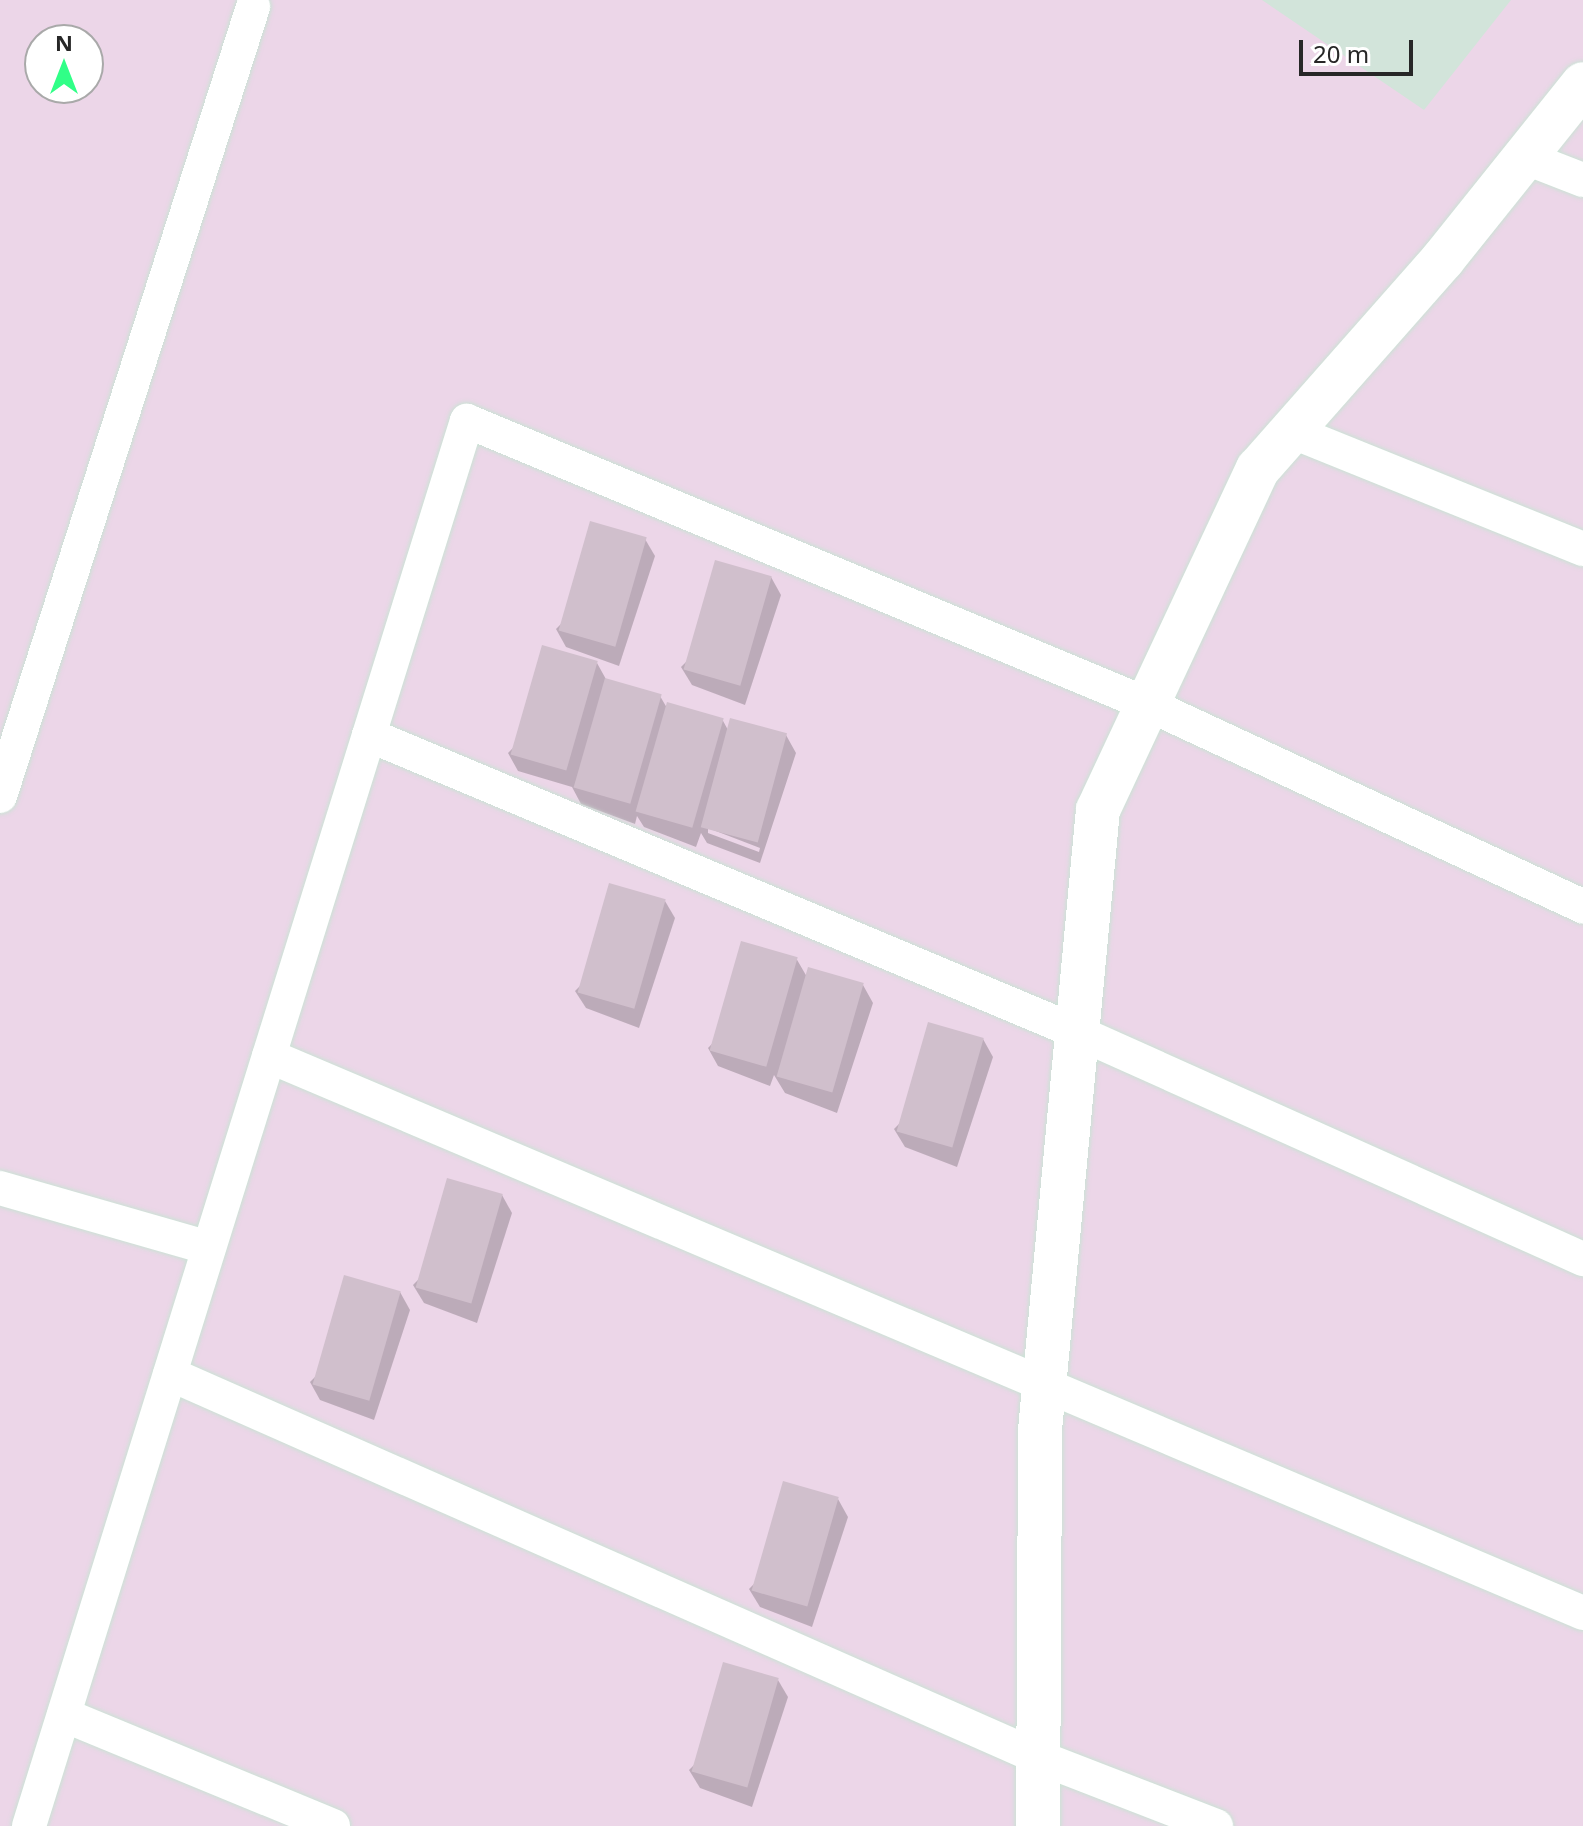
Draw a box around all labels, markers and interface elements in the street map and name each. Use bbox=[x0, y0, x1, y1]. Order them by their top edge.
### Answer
north arrow bbox=[24, 24, 104, 104]
scale bar bbox=[1303, 24, 1417, 74]
text: N bbox=[55, 27, 73, 57]
text: 20 m bbox=[1313, 37, 1369, 70]

